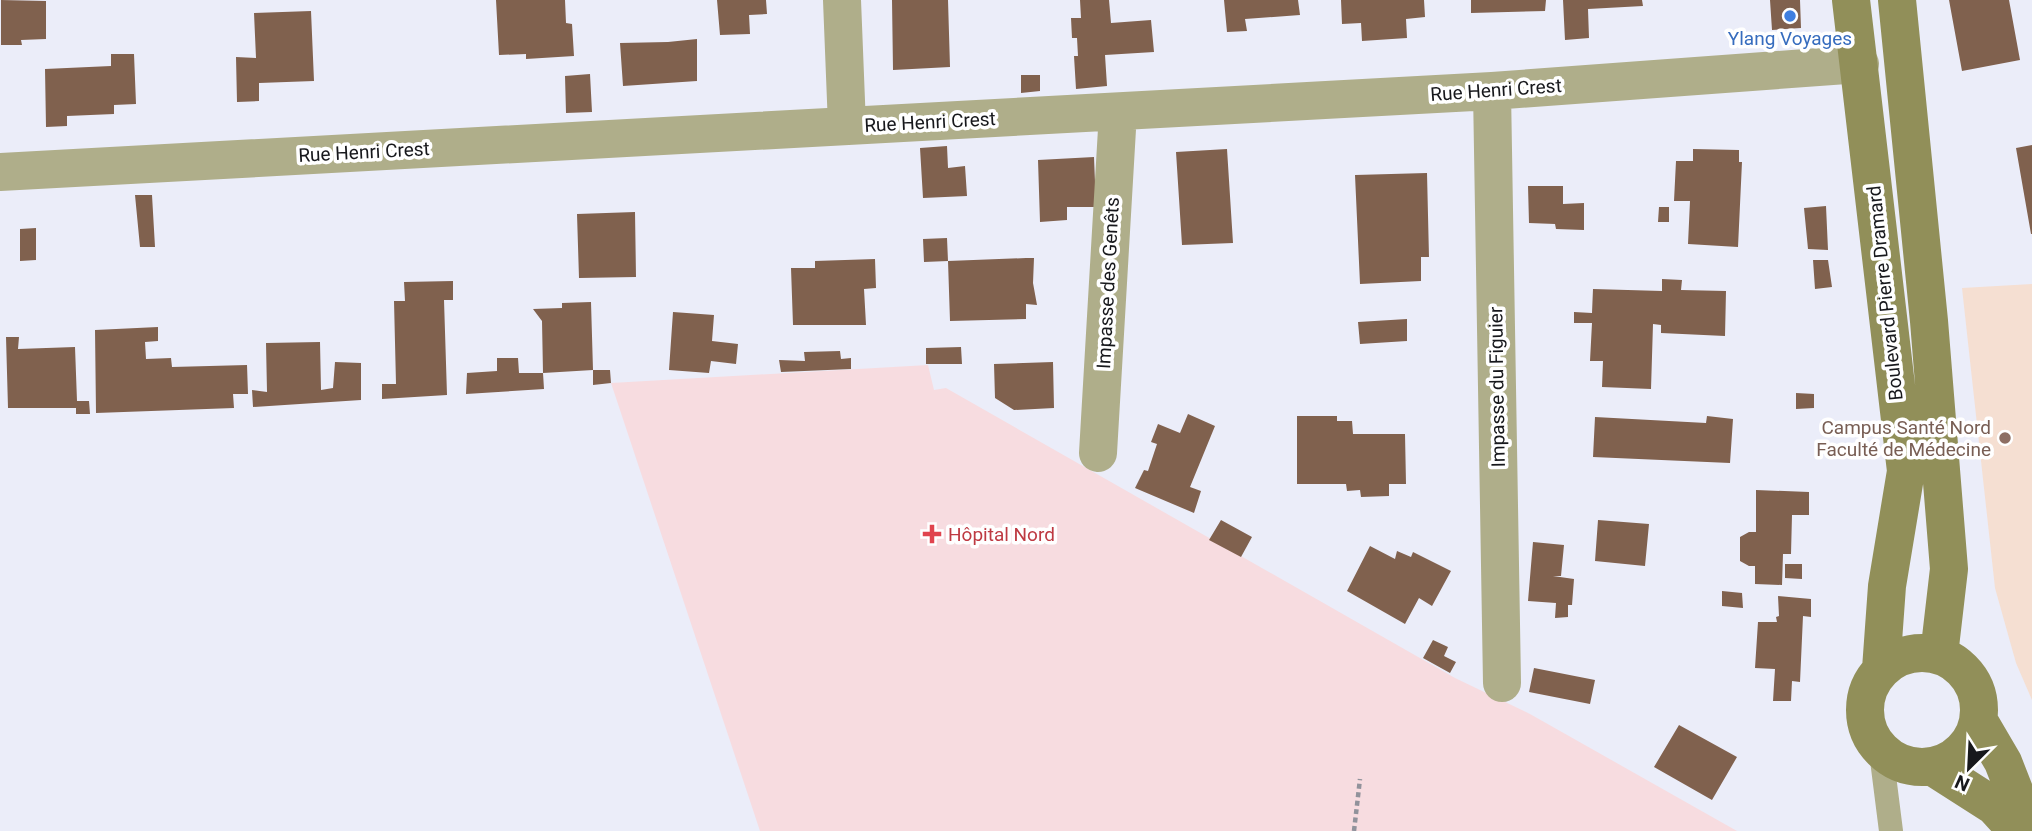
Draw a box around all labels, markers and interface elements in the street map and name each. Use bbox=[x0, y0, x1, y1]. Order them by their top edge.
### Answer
marker: Ylang Voyages bbox=[1782, 8, 1798, 24]
place label: Ylang Voyages bbox=[1728, 27, 1852, 50]
street label: Rue Henri Crest bbox=[1430, 74, 1562, 106]
street label: Rue Henri Crest bbox=[864, 107, 996, 137]
street label: Rue Henri Crest bbox=[298, 137, 430, 167]
street label: Boulevard Pierre Dramard bbox=[1862, 184, 1908, 402]
street label: Impasse des Genêts bbox=[1092, 196, 1124, 370]
street label: Impasse du Figuier bbox=[1484, 306, 1510, 467]
place label: Campus Santé Nord Faculté de Médecine bbox=[1816, 416, 1991, 461]
marker: Campus Santé Nord Faculté de Médecine bbox=[1997, 430, 2013, 446]
place label: Hôpital Nord bbox=[948, 523, 1055, 546]
marker: Hôpital Nord bbox=[922, 524, 942, 544]
north arrow bbox=[1934, 733, 2004, 803]
text: N bbox=[1951, 770, 1973, 796]

